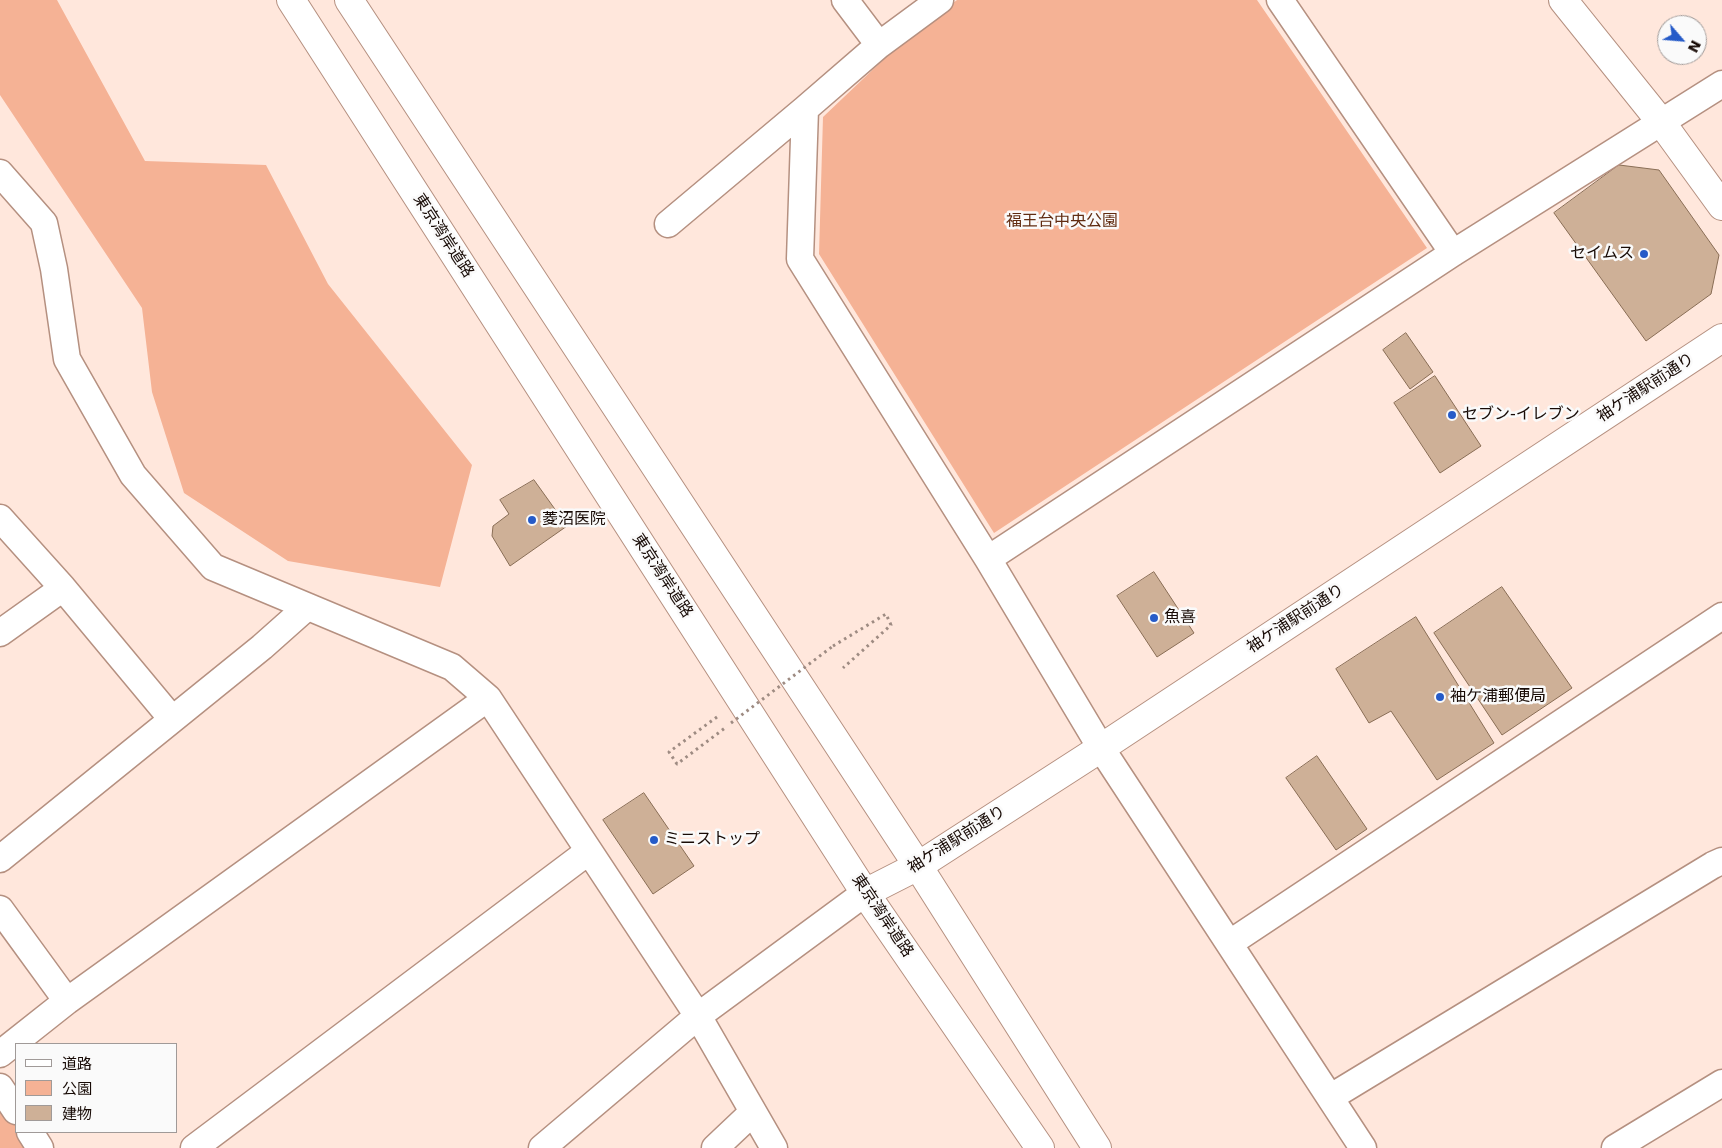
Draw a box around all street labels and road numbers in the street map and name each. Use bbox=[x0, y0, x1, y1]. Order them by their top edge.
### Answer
street label: 東京湾岸道路 bbox=[409, 191, 477, 281]
street label: 袖ケ浦駅前通り bbox=[1594, 349, 1698, 427]
street label: 東京湾岸道路 bbox=[628, 531, 696, 621]
street label: 袖ケ浦駅前通り bbox=[1244, 580, 1348, 658]
street label: 袖ケ浦駅前通り bbox=[904, 802, 1010, 878]
street label: 東京湾岸道路 bbox=[847, 871, 917, 961]

